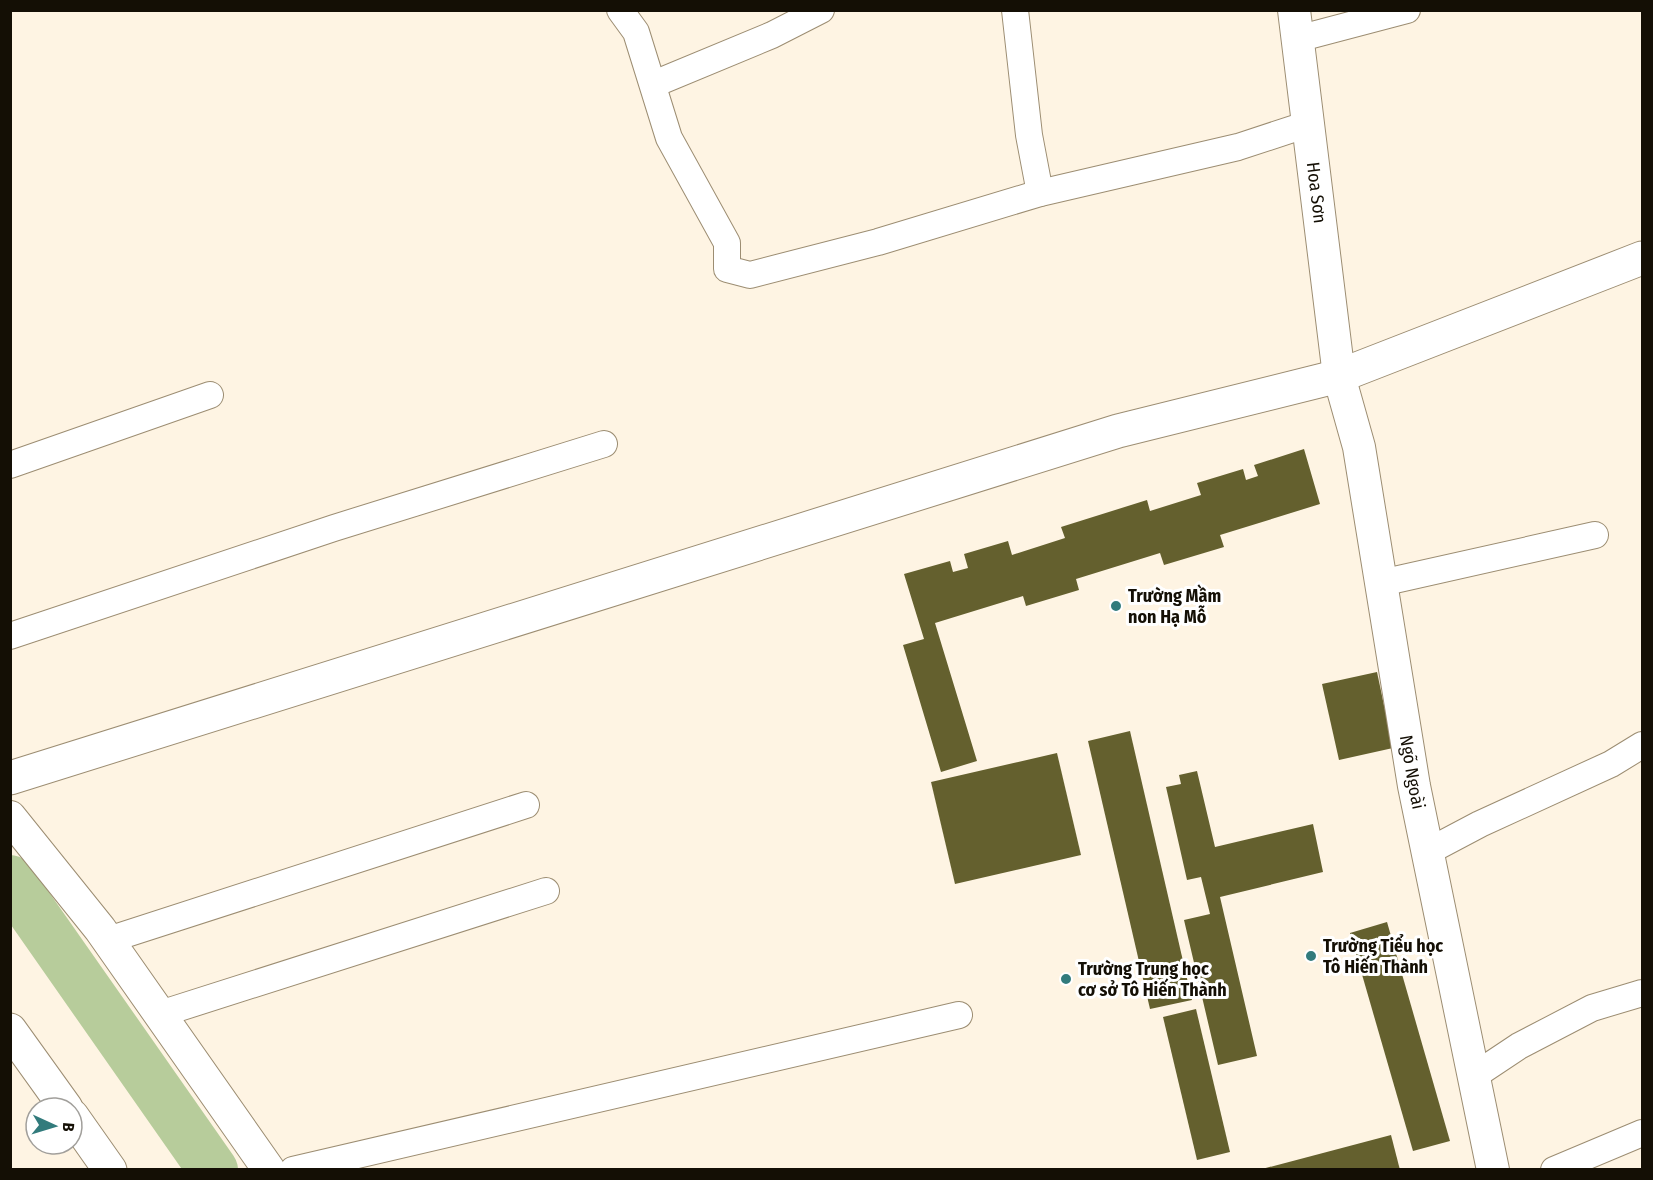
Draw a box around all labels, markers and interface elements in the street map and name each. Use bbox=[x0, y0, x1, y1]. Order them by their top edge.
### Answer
street label: Hoa Sơn bbox=[1302, 161, 1331, 224]
place label: Trường Mầm non Hạ Mỗ bbox=[1128, 584, 1221, 628]
marker: Trường Mầm non Hạ Mỗ bbox=[1109, 599, 1123, 613]
street label: Ngõ Ngoài bbox=[1395, 734, 1429, 811]
place label: Trường Tiểu học Tô Hiến Thành bbox=[1323, 933, 1443, 978]
marker: Trường Tiểu học Tô Hiến Thành bbox=[1304, 949, 1318, 963]
place label: Trường Trung học cơ sở Tô Hiến Thành bbox=[1078, 958, 1227, 1001]
marker: Trường Trung học cơ sở Tô Hiến Thành bbox=[1059, 972, 1073, 986]
north arrow bbox=[24, 1096, 84, 1156]
text: B bbox=[59, 1122, 78, 1132]

